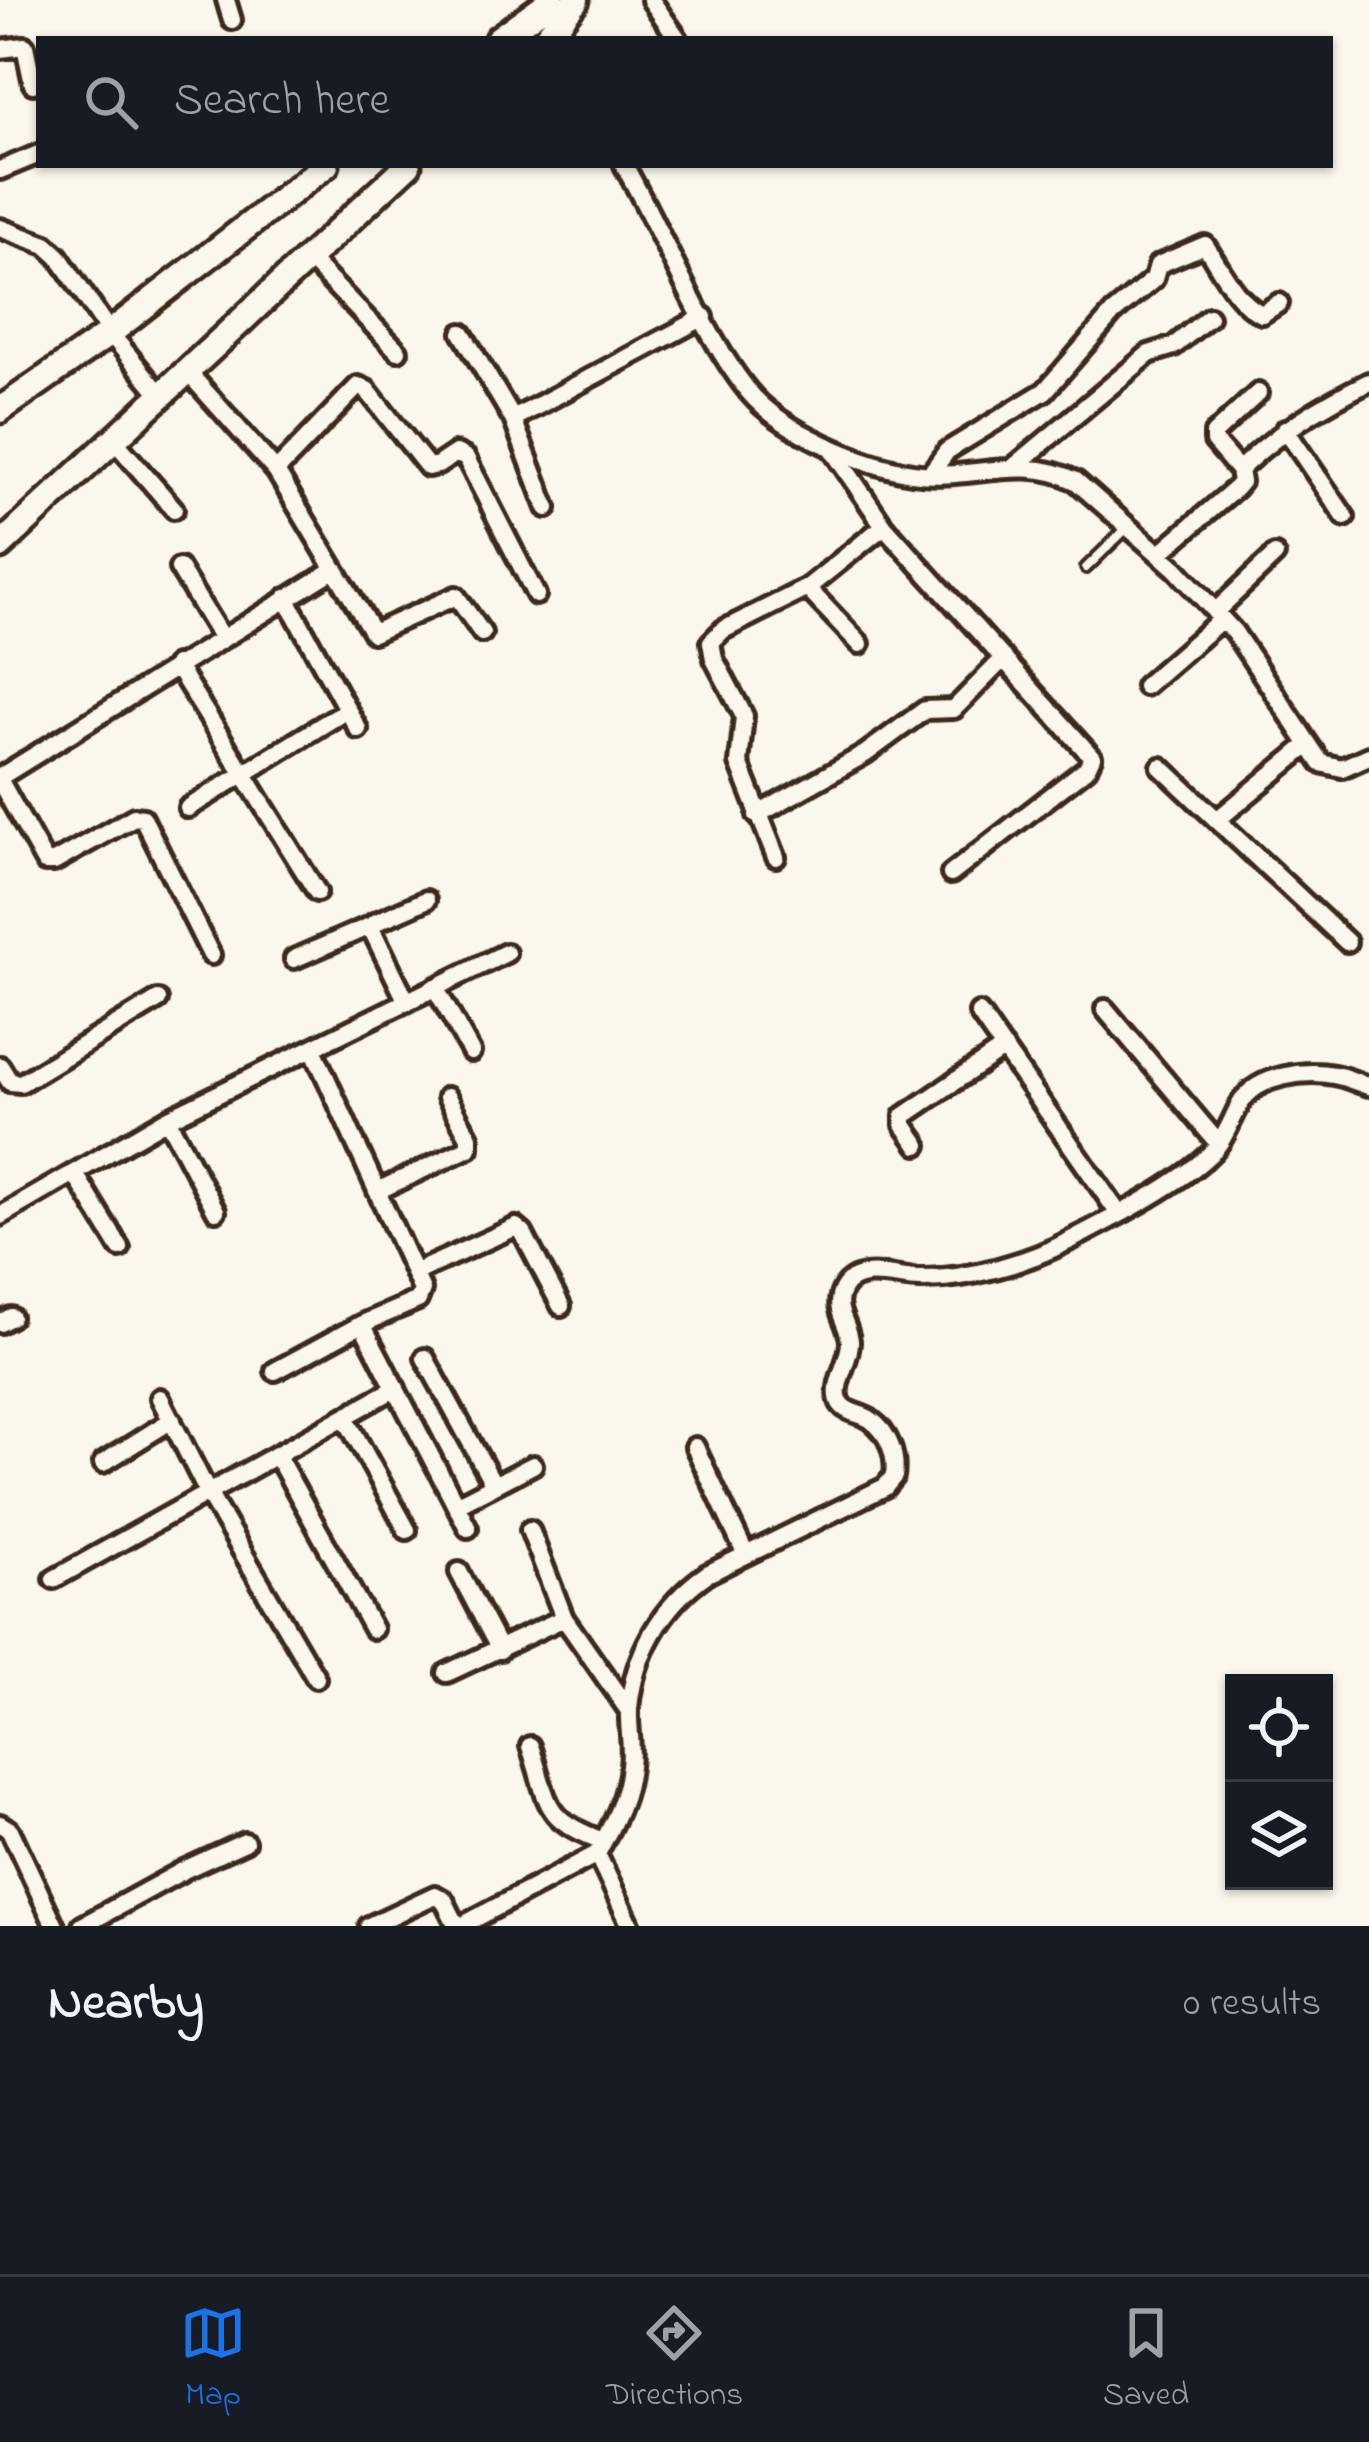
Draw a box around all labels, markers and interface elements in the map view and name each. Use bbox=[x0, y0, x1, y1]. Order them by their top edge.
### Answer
search box bbox=[36, 36, 1333, 168]
icon: search bbox=[78, 69, 144, 135]
text: Search here bbox=[174, 69, 390, 135]
map controls bbox=[1225, 1674, 1333, 1890]
button: locate bbox=[1225, 1674, 1333, 1782]
button: layers bbox=[1225, 1782, 1333, 1890]
text: Nearby bbox=[48, 1967, 204, 2042]
text: 0 results bbox=[1183, 1976, 1321, 2033]
tab: Map bbox=[180, 2300, 246, 2420]
tab: Directions bbox=[606, 2300, 743, 2420]
tab: Saved bbox=[1103, 2300, 1189, 2420]

